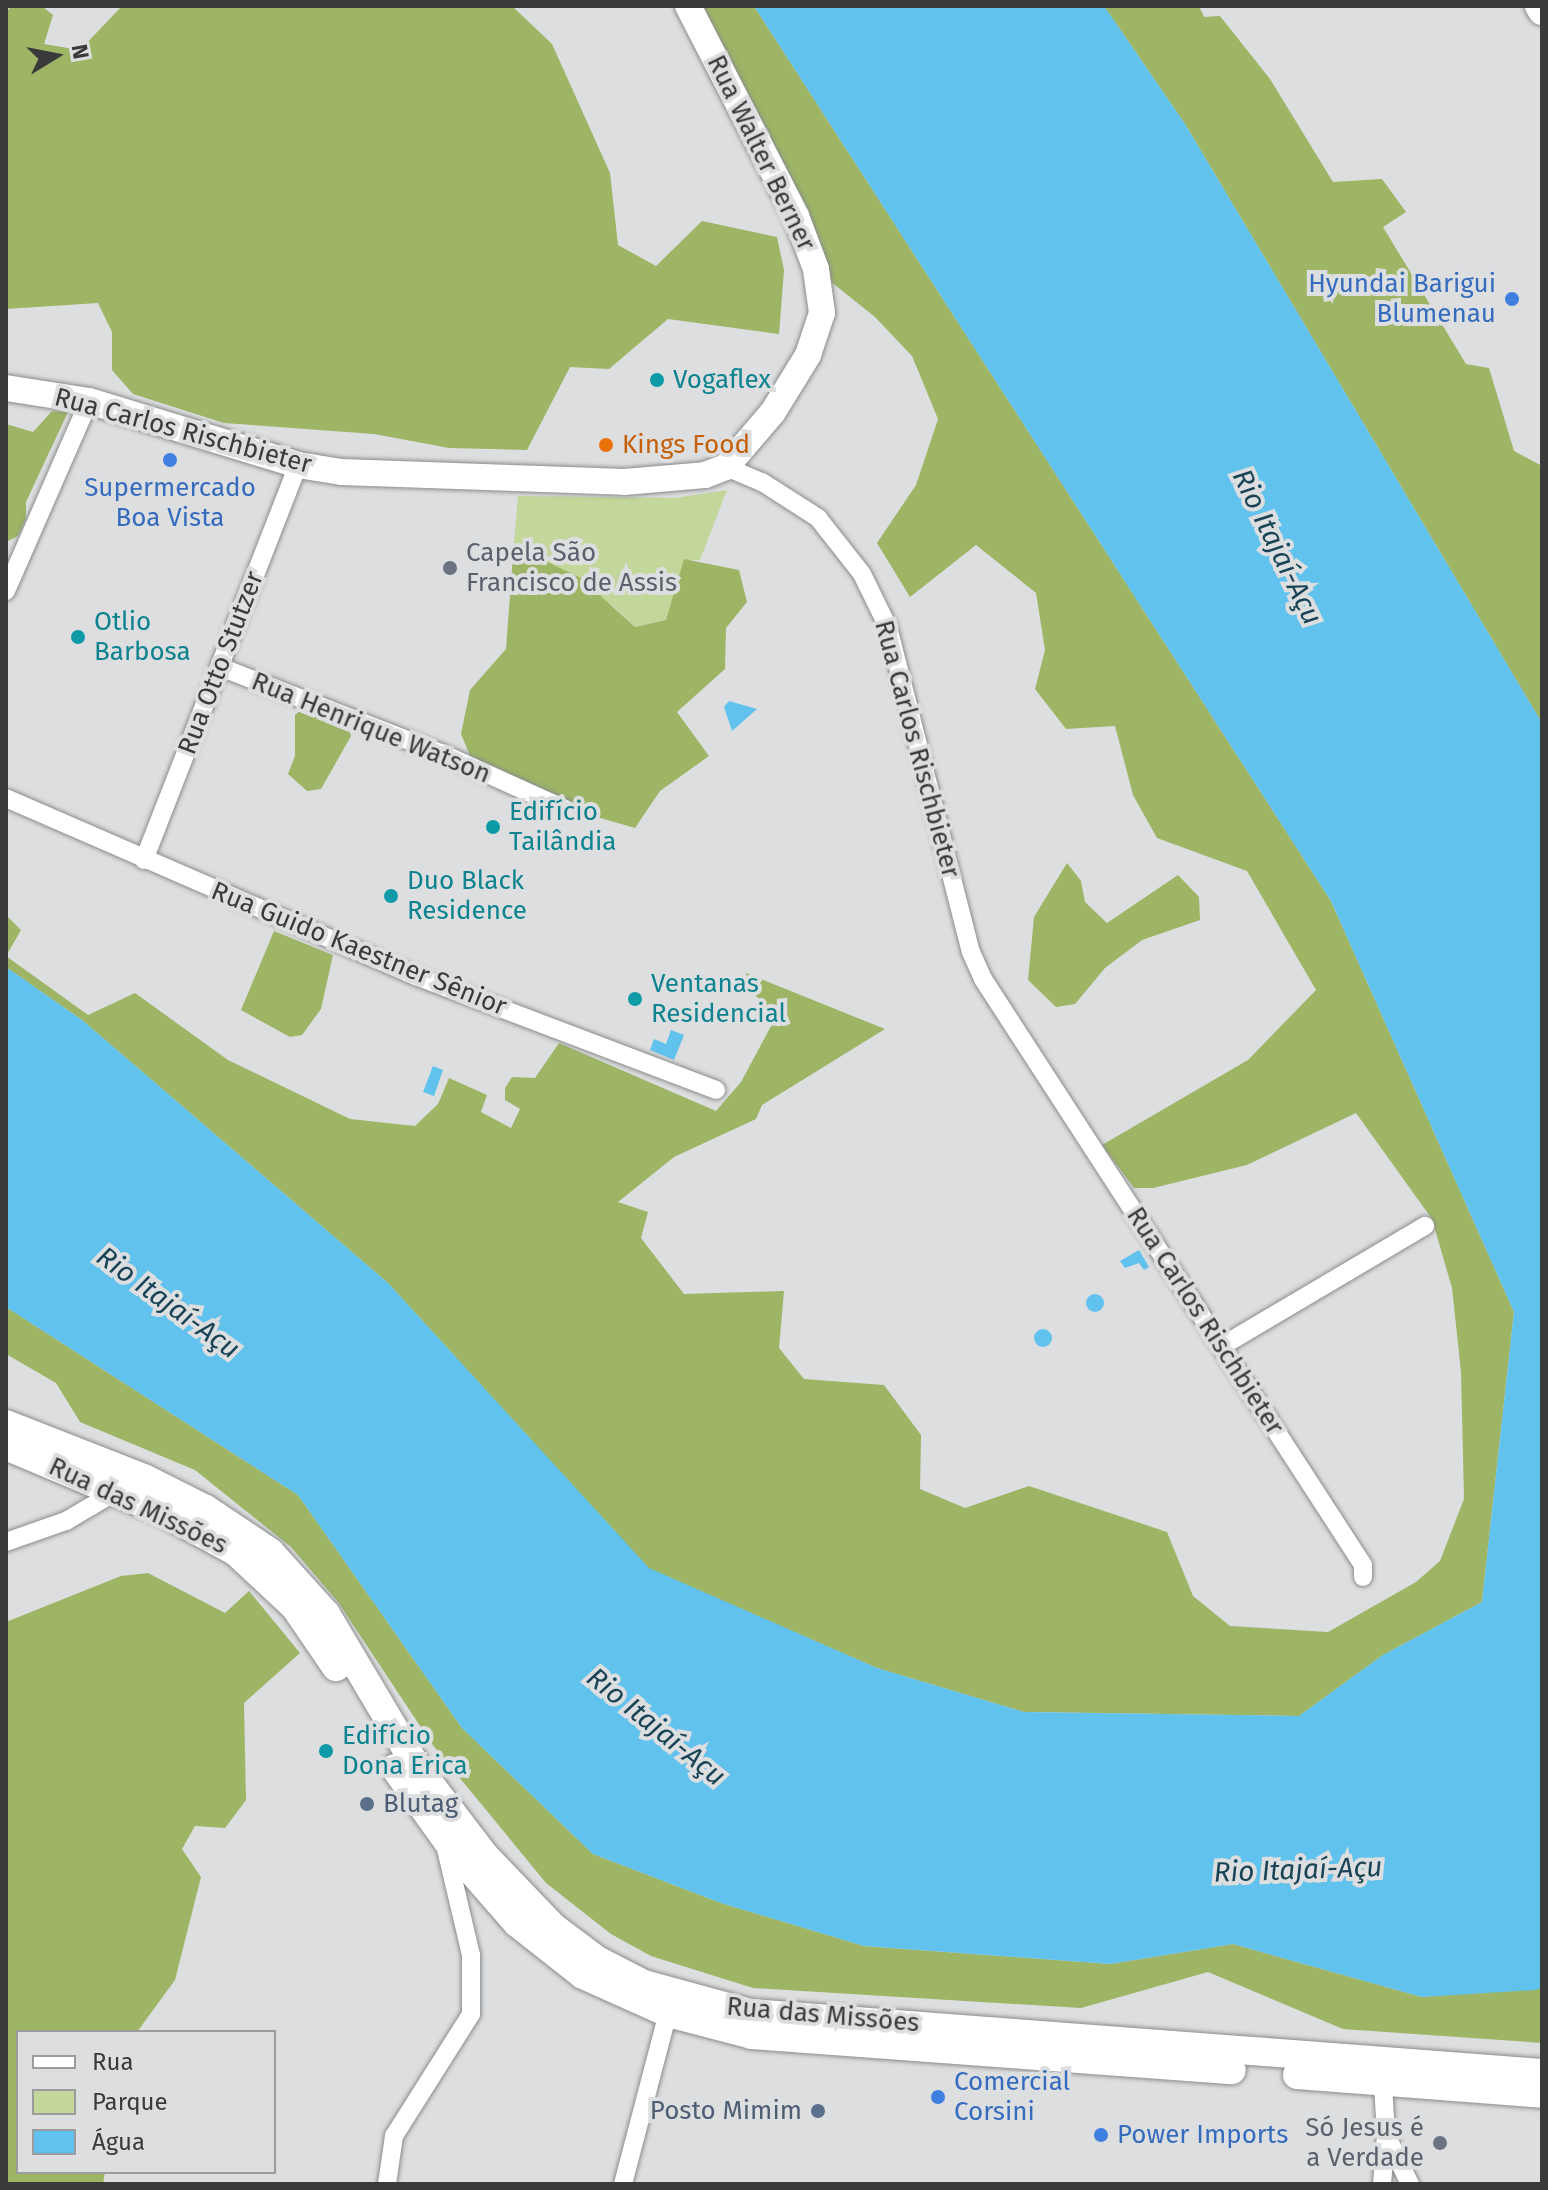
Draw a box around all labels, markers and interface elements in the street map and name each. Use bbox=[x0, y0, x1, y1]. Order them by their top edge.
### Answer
north arrow bbox=[16, 16, 96, 96]
text: N bbox=[66, 42, 95, 61]
street label: Rua Walter Berner bbox=[700, 50, 822, 256]
place label: Hyundai Barigui Blumenau bbox=[1308, 268, 1496, 330]
marker: Hyundai Barigui Blumenau bbox=[1503, 290, 1521, 308]
place label: Vogaflex bbox=[673, 364, 771, 396]
marker: Vogaflex bbox=[648, 371, 666, 389]
street label: Rua Carlos Rischbieter bbox=[51, 382, 315, 480]
place label: Kings Food bbox=[622, 429, 750, 461]
marker: Kings Food bbox=[597, 436, 615, 454]
marker: Supermercado Boa Vista bbox=[161, 451, 179, 469]
water label: Rio Itajaí-Açu bbox=[1225, 464, 1329, 630]
place label: Supermercado Boa Vista bbox=[84, 472, 256, 534]
place label: Capela São Francisco de Assis bbox=[466, 537, 677, 598]
marker: Capela São Francisco de Assis bbox=[441, 559, 459, 577]
street label: Rua Otto Stutzer bbox=[172, 567, 270, 759]
place label: Otlio Barbosa bbox=[94, 606, 191, 668]
street label: Rua Carlos Rischbieter bbox=[868, 617, 966, 881]
marker: Otlio Barbosa bbox=[69, 628, 87, 646]
street label: Rua Henrique Watson bbox=[247, 666, 495, 790]
place label: Edifício Tailândia bbox=[509, 796, 617, 858]
marker: Edifício Tailândia bbox=[484, 818, 502, 836]
place label: Duo Black Residence bbox=[407, 865, 527, 926]
street label: Rua Guido Kaestner Sênior bbox=[207, 875, 511, 1023]
marker: Duo Black Residence bbox=[382, 887, 400, 905]
place label: Ventanas Residencial bbox=[651, 968, 786, 1030]
marker: Ventanas Residencial bbox=[626, 990, 644, 1008]
street label: Rua Carlos Rischbieter bbox=[1120, 1201, 1290, 1441]
water label: Rio Itajaí-Açu bbox=[90, 1240, 246, 1366]
street label: Rua das Missões bbox=[44, 1451, 232, 1561]
water label: Rio Itajaí-Açu bbox=[580, 1661, 732, 1793]
place label: Edifício Dona Erica bbox=[342, 1720, 468, 1782]
marker: Edifício Dona Erica bbox=[317, 1742, 335, 1760]
place label: Blutag bbox=[383, 1788, 458, 1820]
marker: Blutag bbox=[358, 1795, 376, 1813]
water label: Rio Itajaí-Açu bbox=[1213, 1850, 1383, 1890]
street label: Rua das Missões bbox=[725, 1991, 921, 2039]
legend bbox=[16, 2030, 276, 2174]
text: Rua bbox=[92, 2048, 134, 2076]
place label: Comercial Corsini bbox=[954, 2066, 1070, 2128]
text: Parque bbox=[92, 2088, 168, 2116]
marker: Comercial Corsini bbox=[929, 2088, 947, 2106]
place label: Posto Mimim bbox=[650, 2095, 802, 2127]
marker: Posto Mimim bbox=[809, 2102, 827, 2120]
place label: Só Jesus é a Verdade bbox=[1305, 2112, 1424, 2174]
place label: Power Imports bbox=[1117, 2119, 1288, 2151]
marker: Power Imports bbox=[1092, 2126, 1110, 2144]
text: Água bbox=[92, 2128, 145, 2156]
marker: Só Jesus é a Verdade bbox=[1431, 2134, 1449, 2152]

